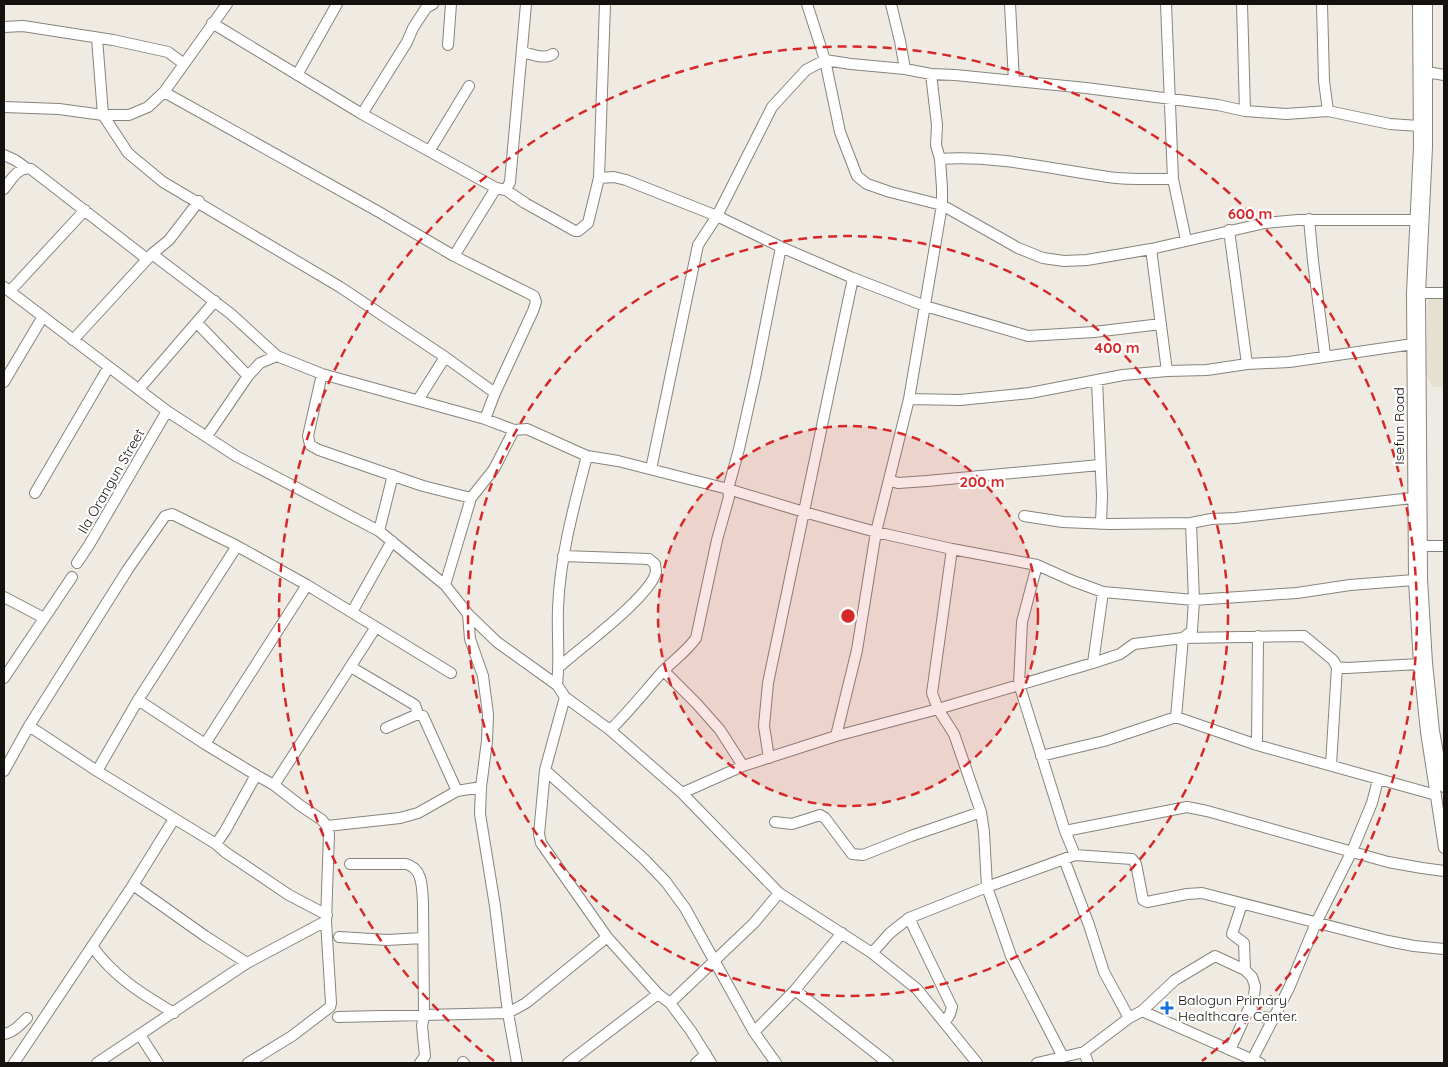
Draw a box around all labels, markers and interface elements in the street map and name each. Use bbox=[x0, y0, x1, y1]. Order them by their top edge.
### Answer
text: 600 m bbox=[1228, 204, 1272, 223]
text: 400 m bbox=[1094, 338, 1140, 357]
street label: Isefun Road bbox=[1390, 387, 1408, 465]
street label: Ila Orangun Street bbox=[74, 425, 148, 537]
text: 200 m bbox=[960, 472, 1005, 491]
centre of rings bbox=[839, 607, 857, 625]
place label: Balogun Primary Healthcare Center. bbox=[1178, 991, 1297, 1025]
marker: Balogun Primary Healthcare Center. bbox=[1160, 1001, 1174, 1015]

